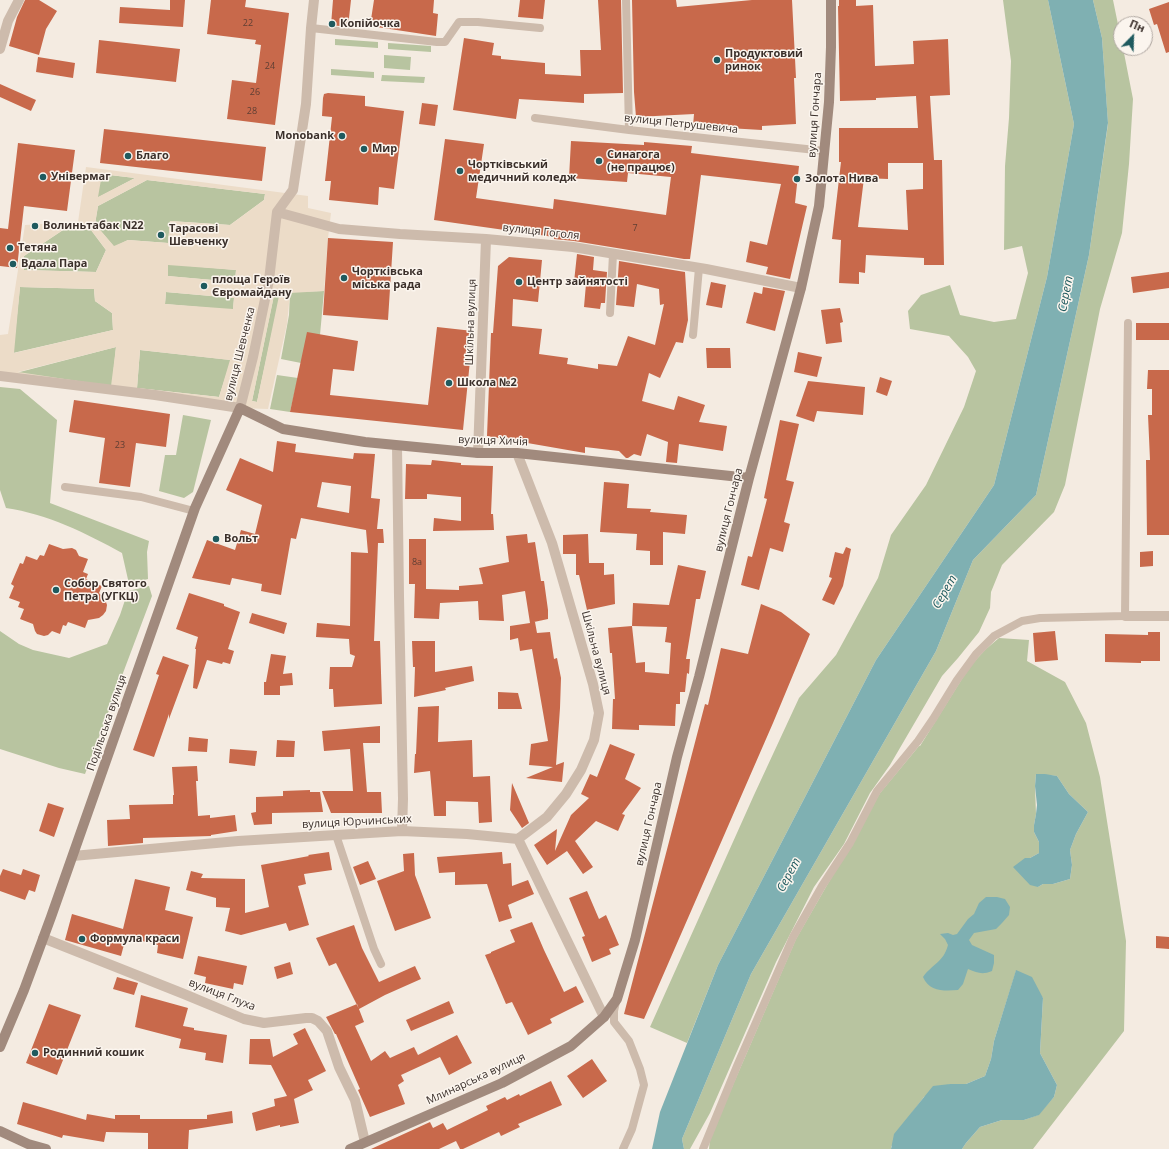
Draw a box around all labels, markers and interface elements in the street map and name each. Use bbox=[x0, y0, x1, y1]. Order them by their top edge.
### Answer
text: Пн bbox=[1127, 15, 1148, 35]
north arrow bbox=[1113, 16, 1153, 56]
place label: Копійочка bbox=[340, 17, 400, 31]
house number: 22 bbox=[243, 18, 253, 28]
marker: Копійочка bbox=[327, 19, 337, 29]
place label: Продуктовий ринок bbox=[725, 47, 803, 73]
marker: Продуктовий ринок bbox=[712, 55, 722, 65]
house number: 24 bbox=[265, 61, 275, 71]
street label: вулиця Гончара bbox=[805, 72, 825, 158]
house number: 26 bbox=[250, 87, 260, 97]
house number: 28 bbox=[247, 106, 257, 116]
street label: вулиця Петрушевича bbox=[623, 111, 739, 137]
place label: Monobank bbox=[275, 129, 334, 143]
marker: Monobank bbox=[337, 131, 347, 141]
place label: Мир bbox=[372, 142, 397, 156]
marker: Мир bbox=[359, 144, 369, 154]
place label: Синагога (не працює) bbox=[607, 148, 675, 174]
place label: Благо bbox=[136, 149, 169, 163]
marker: Благо bbox=[123, 151, 133, 161]
marker: Синагога (не працює) bbox=[594, 156, 604, 166]
place label: Чортківський медичний коледж bbox=[468, 158, 576, 184]
marker: Чортківський медичний коледж bbox=[455, 166, 465, 176]
place label: Універмаг bbox=[51, 170, 111, 184]
marker: Універмаг bbox=[38, 172, 48, 182]
place label: Золота Нива bbox=[805, 172, 878, 186]
marker: Золота Нива bbox=[792, 174, 802, 184]
place label: Волиньтабак N22 bbox=[43, 219, 144, 233]
marker: Волиньтабак N22 bbox=[30, 221, 40, 231]
street label: вулиця Гоголя bbox=[502, 221, 580, 243]
place label: Тарасові Шевченку bbox=[169, 222, 228, 248]
house number: 7 bbox=[632, 223, 638, 233]
marker: Тарасові Шевченку bbox=[156, 230, 166, 240]
place label: Тетяна bbox=[18, 241, 57, 255]
marker: Тетяна bbox=[5, 243, 15, 253]
place label: Вдала Пара bbox=[21, 257, 87, 271]
marker: Вдала Пара bbox=[8, 259, 18, 269]
place label: Чортківська міська рада bbox=[352, 265, 423, 291]
place label: площа Героїв Євромайдану bbox=[212, 273, 291, 299]
marker: Чортківська міська рада bbox=[339, 273, 349, 283]
place label: Центр зайнятості bbox=[527, 275, 628, 289]
water label: Серет bbox=[1055, 275, 1077, 313]
marker: Центр зайнятості bbox=[514, 277, 524, 287]
street label: Шкільна вулиця bbox=[463, 278, 479, 366]
marker: площа Героїв Євромайдану bbox=[199, 281, 209, 291]
street label: вулиця Шевченка bbox=[222, 306, 258, 402]
place label: Школа №2 bbox=[457, 376, 517, 390]
marker: Школа №2 bbox=[444, 378, 454, 388]
street label: вулиця Хичія bbox=[458, 433, 528, 449]
house number: 23 bbox=[115, 440, 125, 450]
street label: вулиця Гончара bbox=[712, 467, 746, 553]
place label: Вольт bbox=[224, 532, 258, 546]
marker: Вольт bbox=[211, 534, 221, 544]
house number: 8а bbox=[412, 557, 422, 567]
water label: Серет bbox=[930, 573, 960, 611]
place label: Собор Святого Петра (УГКЦ) bbox=[64, 577, 147, 603]
marker: Собор Святого Петра (УГКЦ) bbox=[51, 585, 61, 595]
street label: Шкільна вулиця bbox=[578, 609, 614, 697]
street label: Подільська вулиця bbox=[84, 673, 130, 773]
street label: вулиця Гончара bbox=[633, 781, 665, 867]
street label: вулиця Юрчинських bbox=[302, 813, 412, 831]
water label: Серет bbox=[774, 856, 804, 894]
place label: Формула краси bbox=[90, 932, 179, 946]
marker: Формула краси bbox=[77, 934, 87, 944]
street label: вулиця Глуха bbox=[187, 976, 257, 1014]
place label: Родинний кошик bbox=[43, 1046, 144, 1060]
marker: Родинний кошик bbox=[30, 1048, 40, 1058]
street label: Млинарська вулиця bbox=[425, 1050, 527, 1108]

